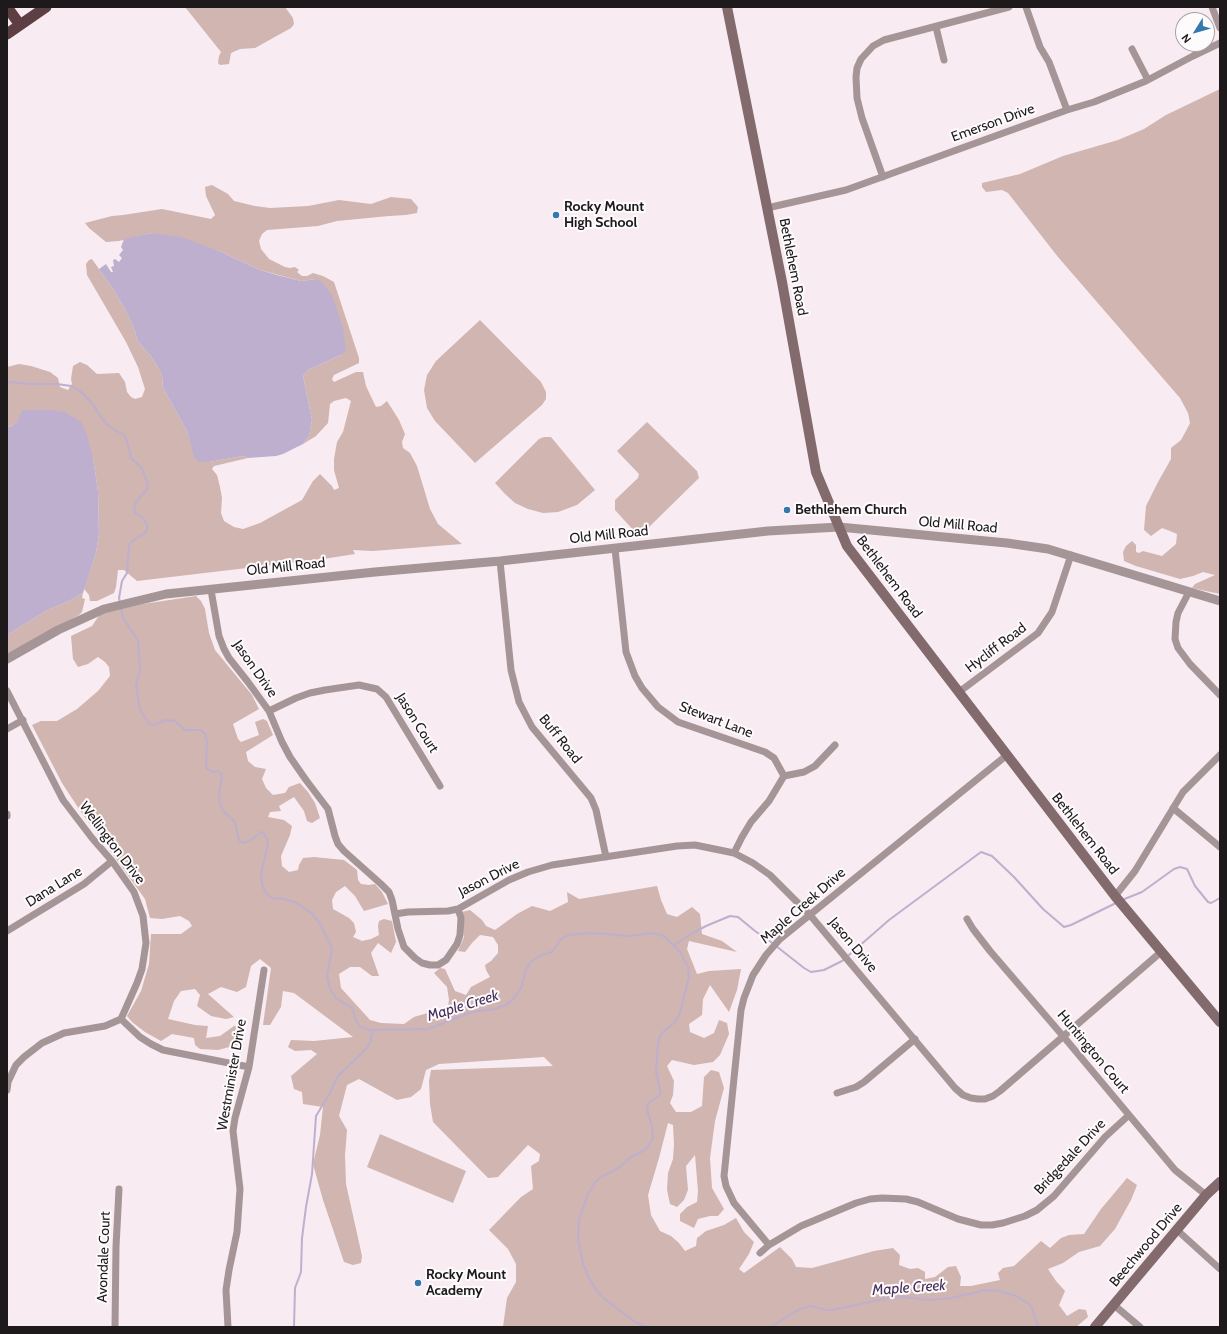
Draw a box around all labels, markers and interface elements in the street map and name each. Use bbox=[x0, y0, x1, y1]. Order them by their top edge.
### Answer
north arrow bbox=[1175, 12, 1215, 52]
text: N bbox=[1178, 31, 1194, 46]
street label: Emerson Drive bbox=[949, 100, 1037, 146]
place label: Rocky Mount High School bbox=[564, 199, 644, 232]
marker: Rocky Mount High School bbox=[551, 210, 561, 220]
street label: Bethlehem Road bbox=[775, 217, 811, 317]
place label: Bethlehem Church bbox=[795, 502, 907, 518]
marker: Bethlehem Church bbox=[782, 505, 792, 515]
street label: Old Mill Road bbox=[918, 513, 998, 537]
street label: Old Mill Road bbox=[569, 523, 649, 547]
street label: Bethlehem Road bbox=[853, 532, 925, 622]
street label: Old Mill Road bbox=[246, 555, 326, 579]
street label: Hycliff Road bbox=[962, 620, 1030, 676]
street label: Jason Drive bbox=[229, 637, 281, 701]
street label: Jason Court bbox=[392, 690, 442, 756]
street label: Stewart Lane bbox=[677, 698, 755, 742]
street label: Buff Road bbox=[535, 711, 585, 767]
street label: Bethlehem Road bbox=[1048, 790, 1122, 878]
street label: Wellington Drive bbox=[76, 798, 148, 888]
street label: Jason Drive bbox=[456, 856, 522, 900]
street label: Dana Lane bbox=[23, 863, 85, 911]
street label: Maple Creek Drive bbox=[757, 864, 849, 948]
street label: Jason Drive bbox=[825, 914, 881, 976]
water label: Maple Creek bbox=[425, 987, 501, 1025]
street label: Huntington Court bbox=[1053, 1007, 1133, 1097]
street label: Westminister Drive bbox=[214, 1018, 250, 1132]
street label: Bridgedale Drive bbox=[1031, 1116, 1109, 1198]
street label: Beechwood Drive bbox=[1106, 1200, 1186, 1290]
street label: Avondale Court bbox=[94, 1211, 114, 1303]
place label: Rocky Mount Academy bbox=[426, 1267, 506, 1300]
water label: Maple Creek bbox=[872, 1276, 946, 1300]
marker: Rocky Mount Academy bbox=[413, 1278, 423, 1288]

